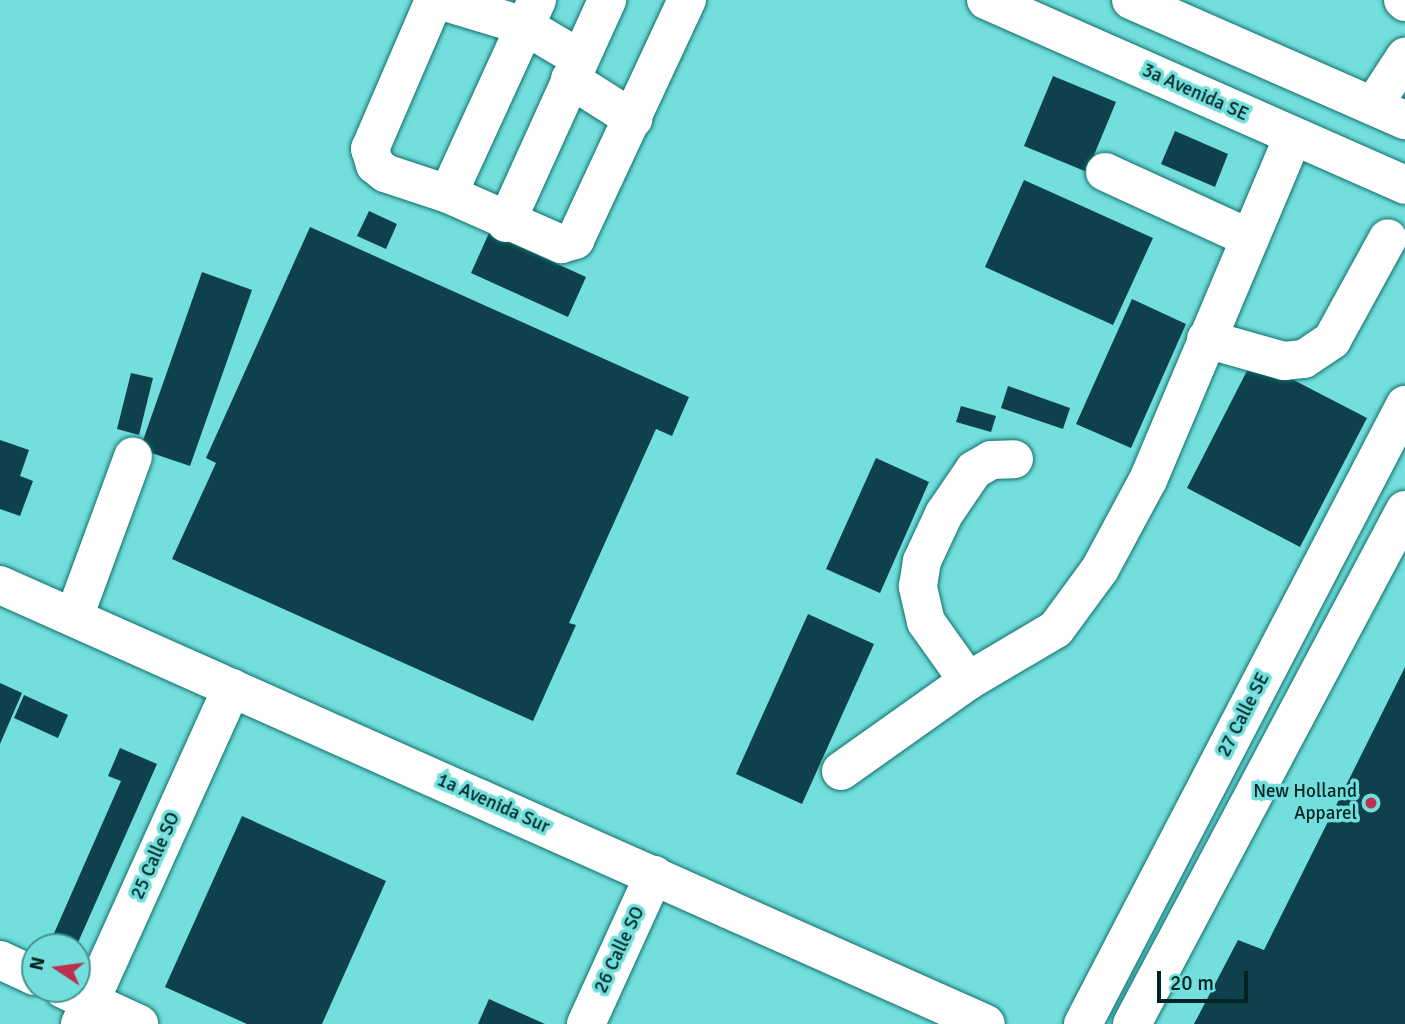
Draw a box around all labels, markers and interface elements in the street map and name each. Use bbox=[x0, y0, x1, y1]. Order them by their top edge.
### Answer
street label: 3a Avenida SE bbox=[1138, 59, 1252, 127]
street label: 27 Calle SE bbox=[1213, 669, 1275, 761]
street label: 1a Avenida Sur bbox=[433, 769, 553, 839]
place label: New Holland Apparel bbox=[1253, 781, 1357, 825]
marker: New Holland Apparel bbox=[1363, 795, 1379, 811]
street label: 25 Calle SO bbox=[127, 809, 185, 903]
street label: 26 Calle SO bbox=[590, 903, 650, 997]
north arrow bbox=[21, 933, 91, 1003]
text: N bbox=[24, 955, 51, 973]
scale bar bbox=[1160, 958, 1251, 1002]
text: 20 m bbox=[1170, 970, 1214, 996]

